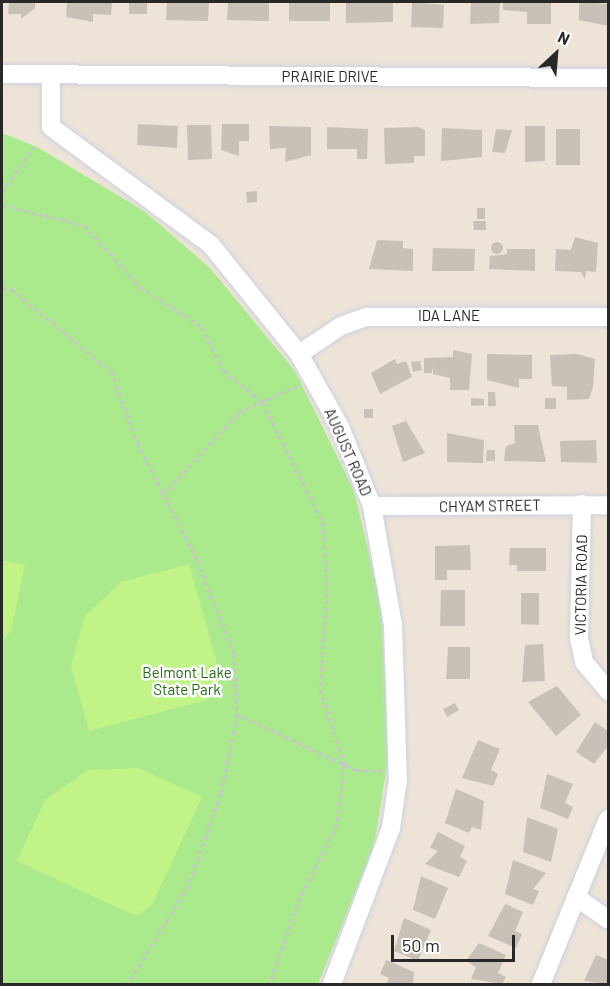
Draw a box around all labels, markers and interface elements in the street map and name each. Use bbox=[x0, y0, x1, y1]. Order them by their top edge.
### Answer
north arrow bbox=[526, 24, 586, 84]
text: N bbox=[555, 26, 573, 48]
street label: PRAIRIE DRIVE bbox=[282, 68, 378, 86]
street label: IDA LANE bbox=[418, 307, 480, 325]
street label: AUGUST ROAD bbox=[321, 405, 375, 499]
street label: CHYAM STREET bbox=[439, 496, 541, 516]
street label: VICTORIA ROAD bbox=[571, 534, 591, 636]
park label: Belmont Lake State Park bbox=[142, 663, 232, 698]
scale bar bbox=[394, 923, 518, 961]
text: 50 m bbox=[402, 934, 440, 956]

